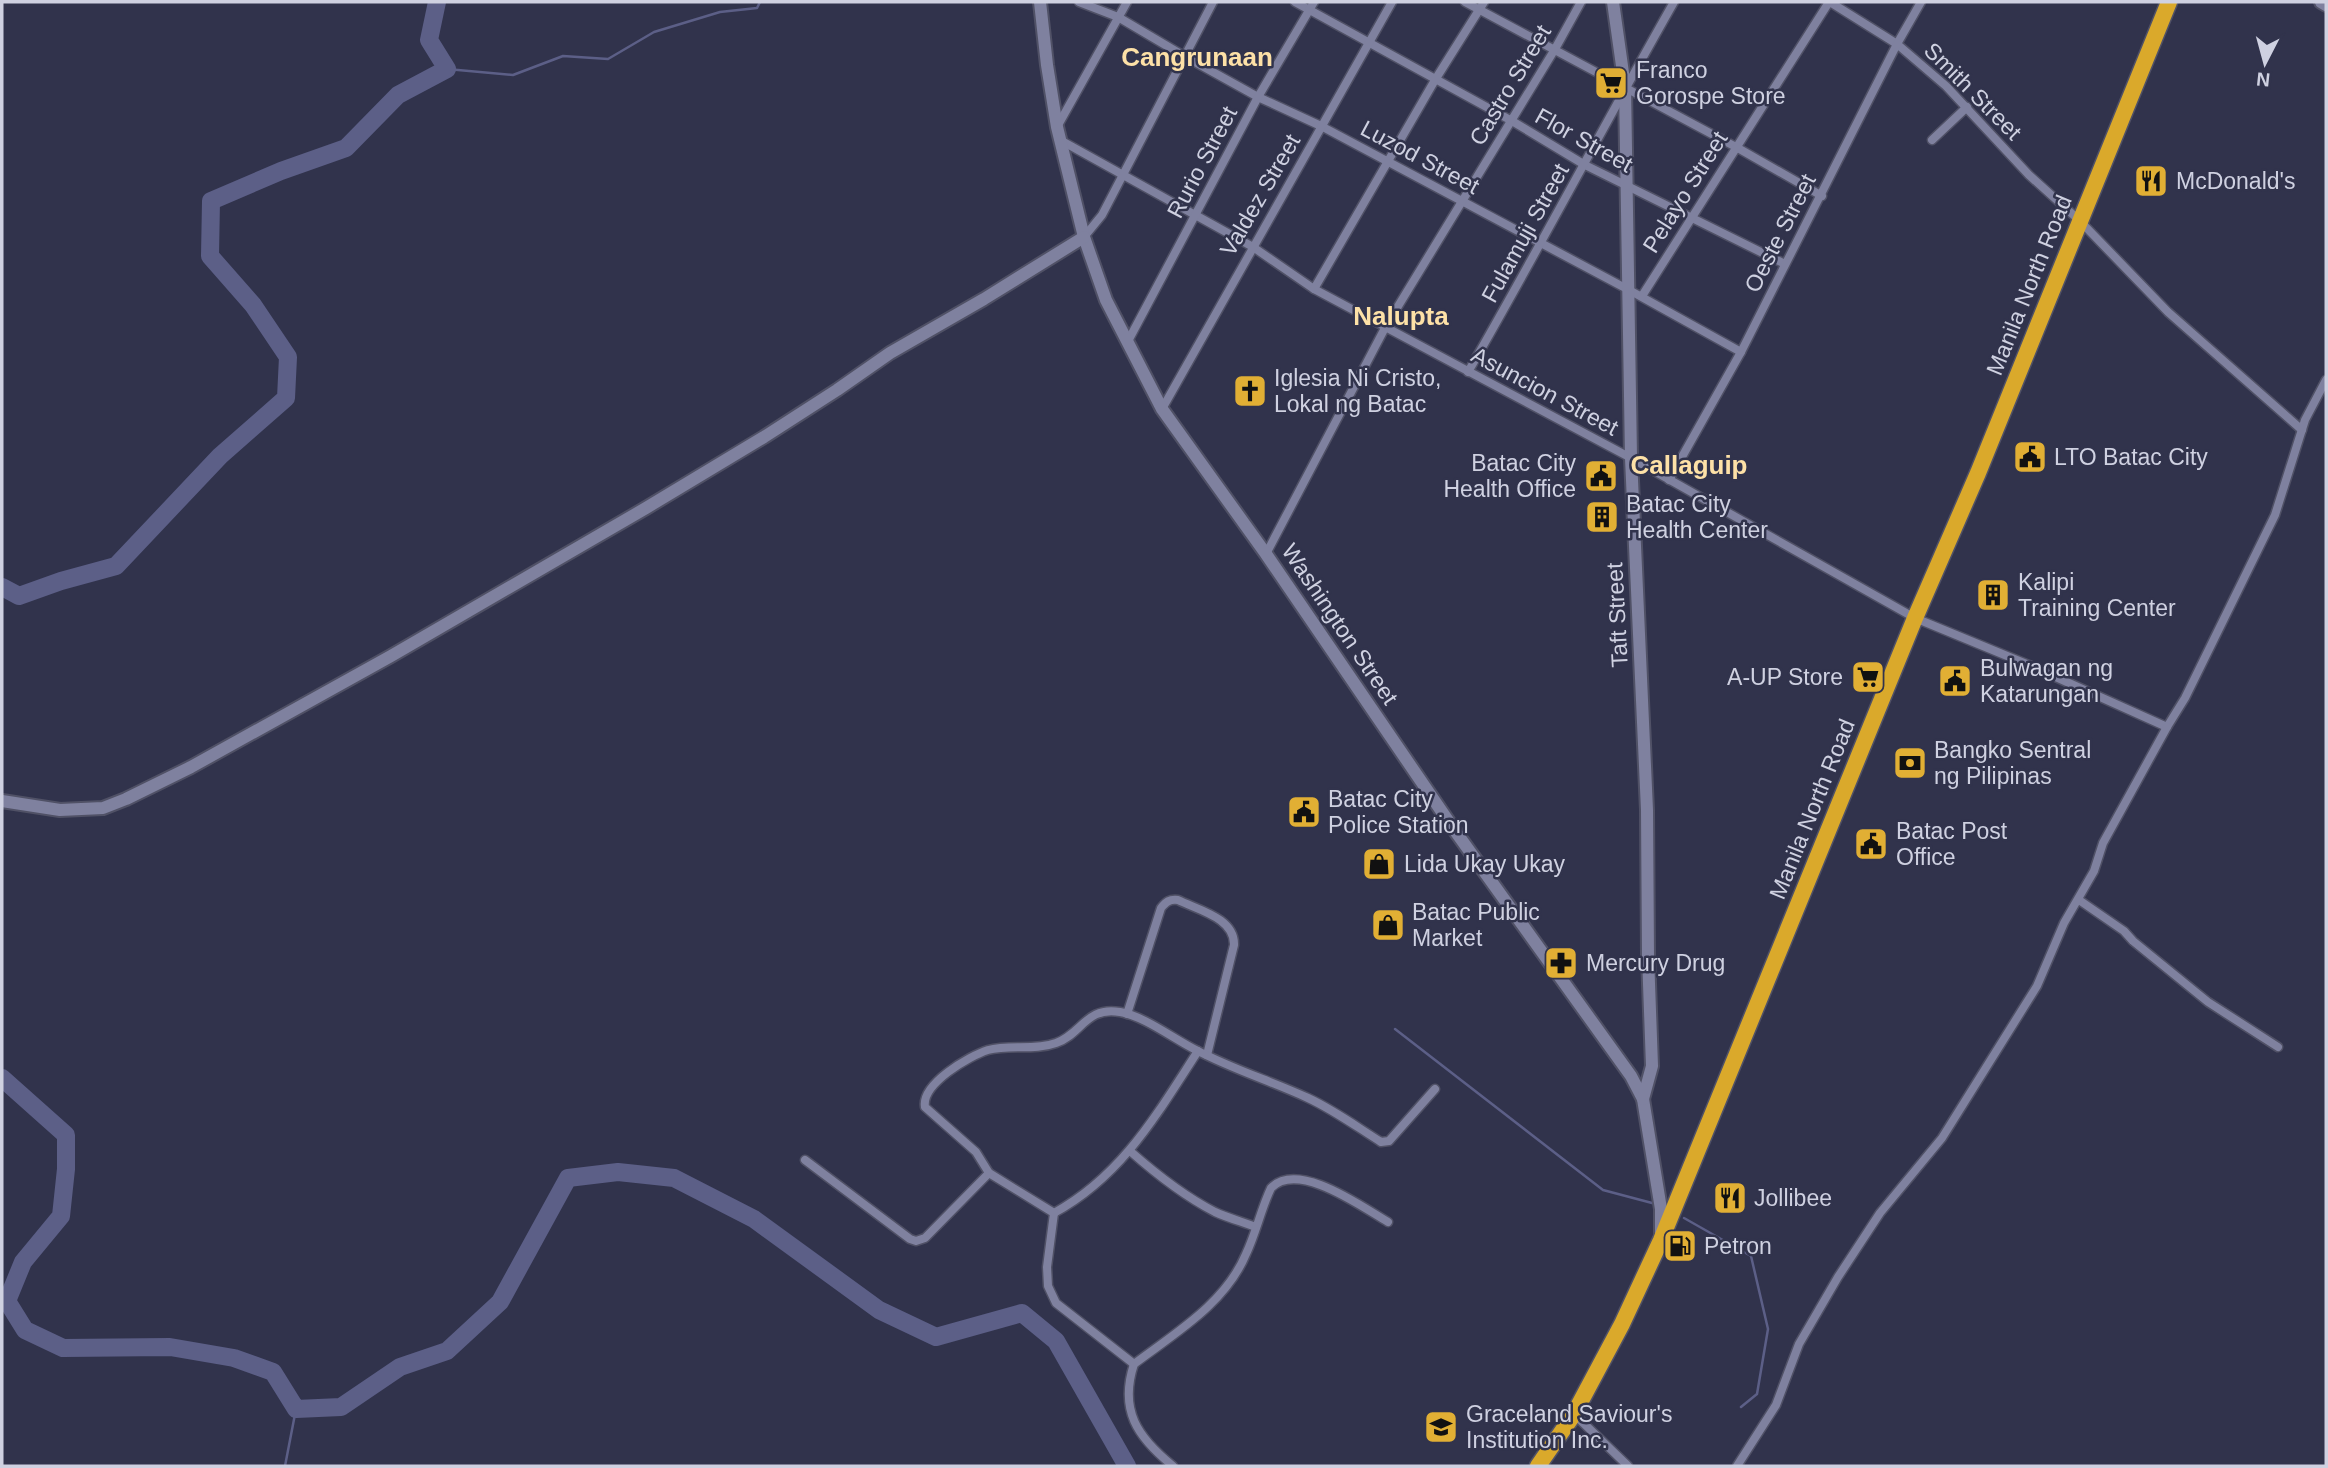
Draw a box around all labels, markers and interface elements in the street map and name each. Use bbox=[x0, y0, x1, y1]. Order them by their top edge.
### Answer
street label: Castro Street bbox=[1464, 20, 1556, 150]
north arrow bbox=[2230, 28, 2300, 98]
street label: Smith Street bbox=[1919, 37, 2027, 145]
district label: Cangrunaan bbox=[1121, 42, 1273, 72]
place label: Franco Gorospe Store bbox=[1636, 57, 1786, 109]
supermarket icon: Franco Gorospe Store bbox=[1592, 64, 1630, 102]
text: N bbox=[2255, 68, 2271, 91]
street label: Rurio Street bbox=[1162, 101, 1243, 222]
street label: Flor Street bbox=[1531, 103, 1638, 178]
street label: Luzod Street bbox=[1356, 115, 1484, 199]
street label: Pelayo Street bbox=[1637, 126, 1733, 257]
street label: Valdez Street bbox=[1215, 129, 1306, 261]
street label: Fulamuji Street bbox=[1476, 159, 1574, 307]
restaurant icon: McDonald's bbox=[2132, 162, 2170, 200]
place label: McDonald's bbox=[2176, 168, 2295, 194]
street label: Oeste Street bbox=[1739, 169, 1821, 296]
street label: Manila North Road bbox=[1981, 191, 2077, 379]
district label: Nalupta bbox=[1353, 301, 1449, 331]
street label: Asuncion Street bbox=[1467, 341, 1623, 441]
place label: Iglesia Ni Cristo, Lokal ng Batac bbox=[1274, 365, 1441, 417]
church icon: Iglesia Ni Cristo, Lokal ng Batac bbox=[1231, 372, 1269, 410]
public building icon: LTO Batac City bbox=[2011, 438, 2049, 476]
place label: LTO Batac City bbox=[2054, 444, 2208, 470]
place label: Batac City Health Office bbox=[1443, 450, 1576, 502]
district label: Callaguip bbox=[1630, 450, 1748, 480]
public building icon: Batac City Health Office bbox=[1582, 457, 1620, 495]
place label: Batac City Health Center bbox=[1626, 491, 1768, 543]
building icon: Batac City Health Center bbox=[1583, 498, 1621, 536]
street label: Washington Street bbox=[1277, 539, 1404, 710]
street label: Taft Street bbox=[1601, 561, 1633, 668]
place label: Kalipi Training Center bbox=[2018, 569, 2176, 621]
building icon: Kalipi Training Center bbox=[1974, 576, 2012, 614]
place label: Bulwagan ng Katarungan bbox=[1980, 655, 2113, 707]
supermarket icon: A-UP Store bbox=[1849, 658, 1887, 696]
public building icon: Bulwagan ng Katarungan bbox=[1936, 662, 1974, 700]
place label: A-UP Store bbox=[1727, 664, 1843, 690]
street label: Manila North Road bbox=[1764, 715, 1860, 903]
place label: Bangko Sentral ng Pilipinas bbox=[1934, 737, 2091, 789]
bank icon: Bangko Sentral ng Pilipinas bbox=[1891, 744, 1929, 782]
place label: Batac City Police Station bbox=[1328, 786, 1469, 838]
public building icon: Batac City Police Station bbox=[1285, 793, 1323, 831]
place label: Batac Post Office bbox=[1896, 818, 2008, 870]
public building icon: Batac Post Office bbox=[1852, 825, 1890, 863]
shop icon: Lida Ukay Ukay bbox=[1360, 845, 1398, 883]
place label: Lida Ukay Ukay bbox=[1404, 851, 1566, 877]
place label: Batac Public Market bbox=[1412, 899, 1540, 951]
shop icon: Batac Public Market bbox=[1369, 906, 1407, 944]
pharmacy icon: Mercury Drug bbox=[1542, 944, 1580, 982]
place label: Mercury Drug bbox=[1586, 950, 1725, 976]
restaurant icon: Jollibee bbox=[1711, 1179, 1749, 1217]
place label: Jollibee bbox=[1754, 1185, 1832, 1211]
fuel station icon: Petron bbox=[1661, 1227, 1699, 1265]
place label: Petron bbox=[1704, 1233, 1772, 1259]
place label: Graceland Saviour's Institution Inc. bbox=[1466, 1401, 1672, 1453]
school or university icon: Graceland Saviour's Institution Inc. bbox=[1422, 1408, 1460, 1446]

